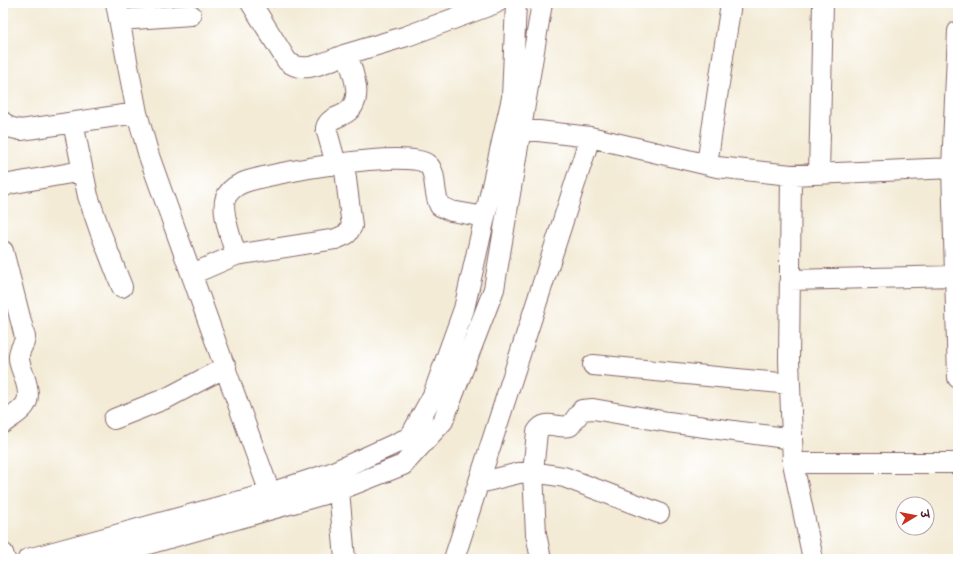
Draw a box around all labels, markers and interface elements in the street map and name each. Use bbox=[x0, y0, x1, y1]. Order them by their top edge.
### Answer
north arrow bbox=[895, 496, 935, 536]
text: उ bbox=[917, 508, 933, 521]

